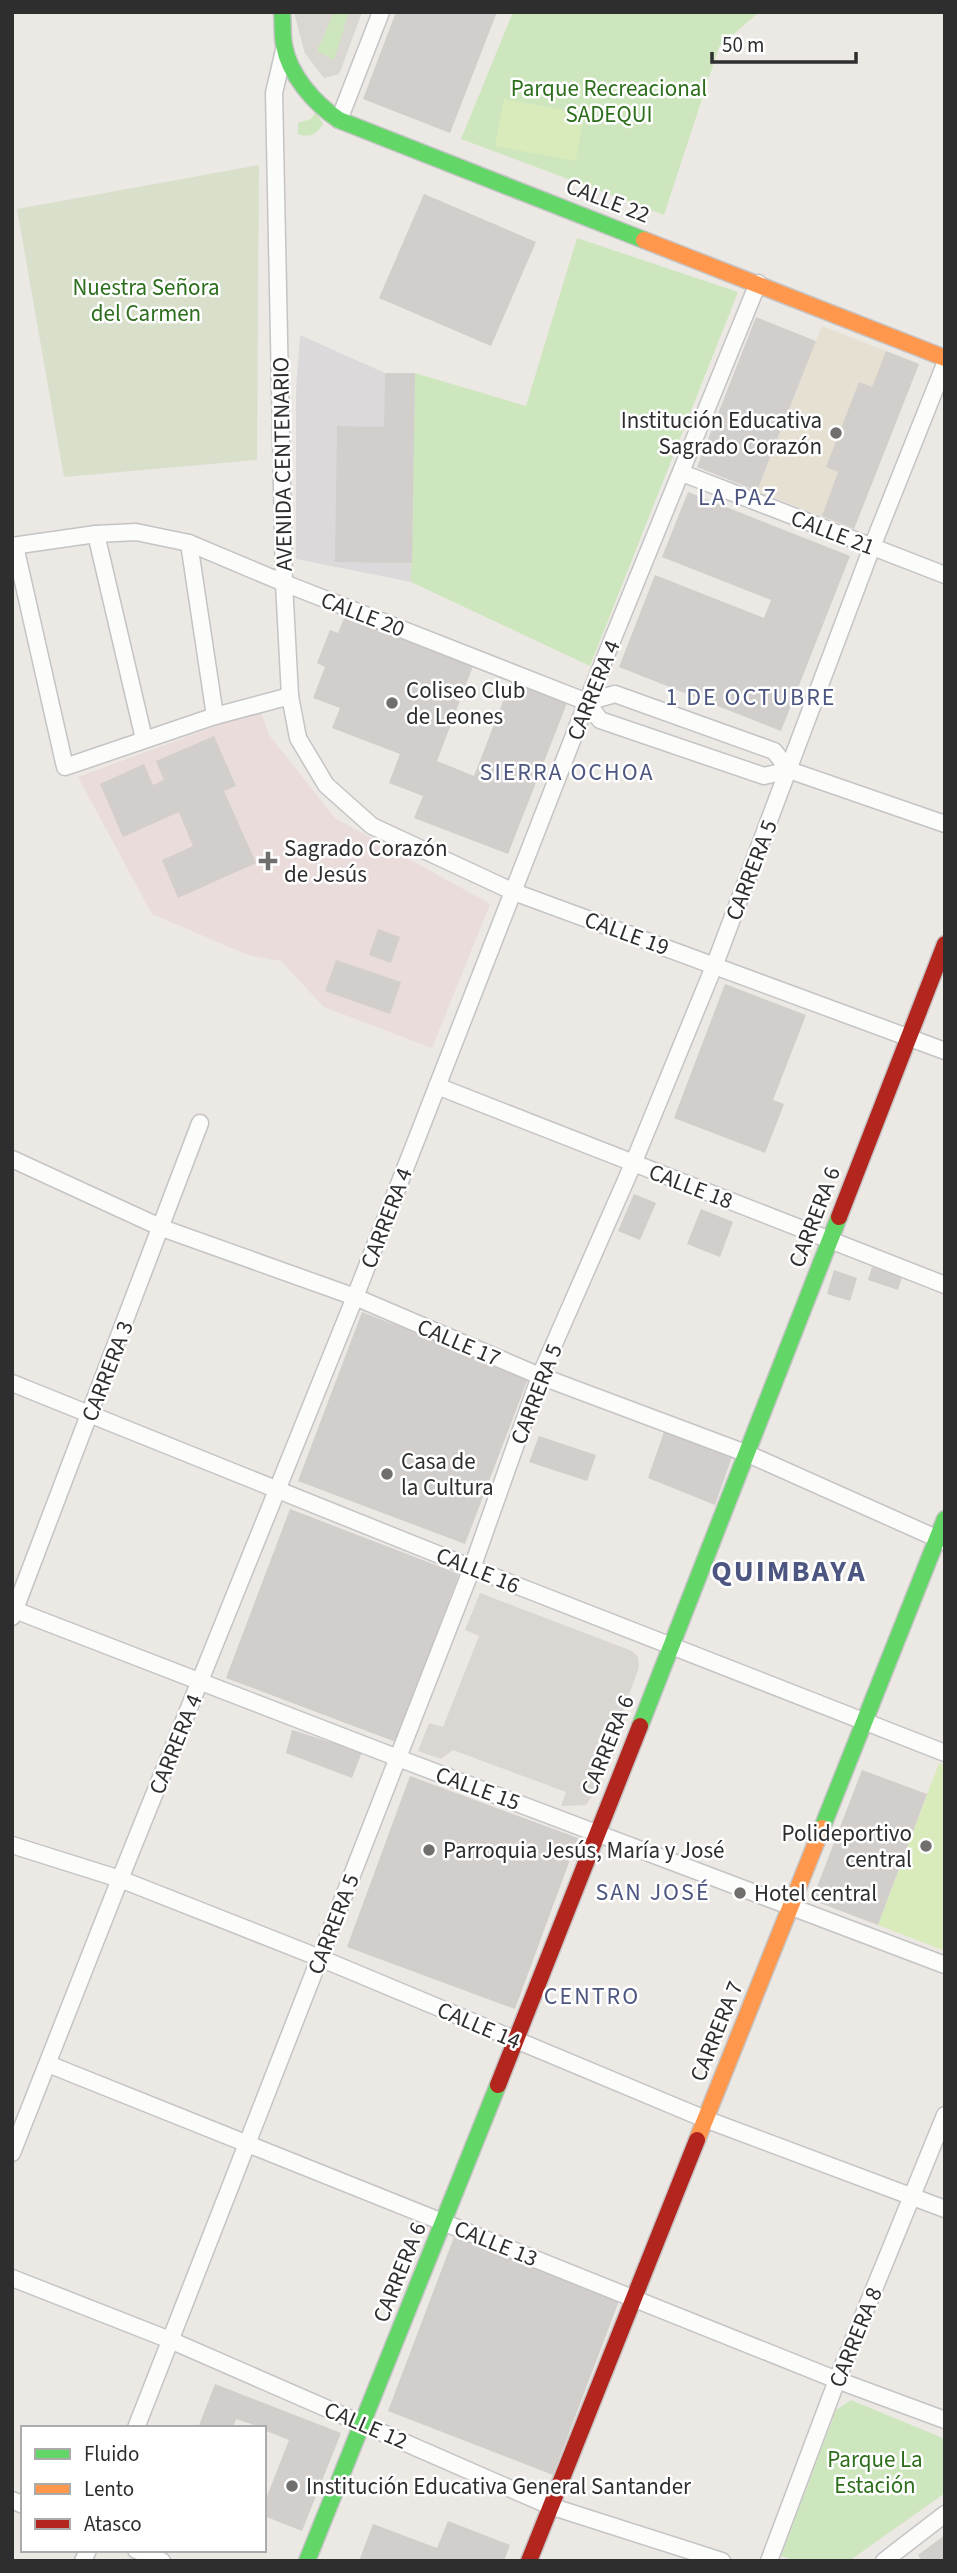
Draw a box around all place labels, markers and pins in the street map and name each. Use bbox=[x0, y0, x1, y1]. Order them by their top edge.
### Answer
place label: Institución Educativa Sagrado Corazón bbox=[621, 404, 822, 463]
marker: Institución Educativa Sagrado Corazón bbox=[828, 425, 844, 441]
place label: Coliseo Club de Leones bbox=[406, 674, 525, 733]
marker: Coliseo Club de Leones bbox=[384, 695, 400, 711]
place label: Sagrado Corazón de Jesús bbox=[284, 832, 448, 891]
marker: Sagrado Corazón de Jesús bbox=[258, 851, 278, 871]
place label: Casa de la Cultura bbox=[401, 1445, 494, 1504]
marker: Casa de la Cultura bbox=[379, 1466, 395, 1482]
place label: Polideportivo central bbox=[782, 1817, 912, 1876]
place label: Parroquia Jesús, María y José bbox=[443, 1834, 724, 1867]
marker: Polideportivo central bbox=[918, 1838, 934, 1854]
marker: Parroquia Jesús, María y José bbox=[421, 1842, 437, 1858]
place label: Hotel central bbox=[754, 1877, 877, 1910]
marker: Hotel central bbox=[732, 1885, 748, 1901]
place label: Institución Educativa General Santander bbox=[306, 2470, 692, 2503]
marker: Institución Educativa General Santander bbox=[284, 2478, 300, 2494]

